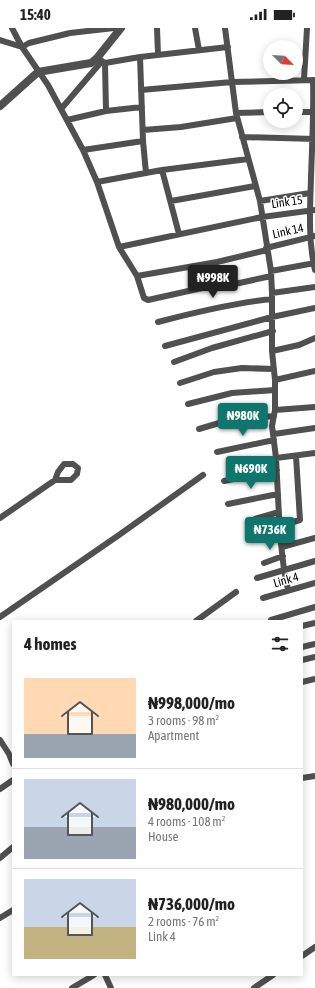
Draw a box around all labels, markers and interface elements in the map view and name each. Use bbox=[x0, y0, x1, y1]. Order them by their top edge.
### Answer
text: 15:40 bbox=[20, 6, 51, 23]
north arrow bbox=[263, 40, 303, 80]
map controls bbox=[263, 40, 303, 128]
button: locate bbox=[263, 88, 303, 128]
street label: Link 15 bbox=[270, 193, 304, 211]
street label: Link 14 bbox=[271, 221, 305, 241]
pin: ₦998K bbox=[185, 265, 241, 299]
text: ₦998K bbox=[197, 270, 229, 285]
pin: ₦980K bbox=[215, 403, 271, 437]
text: ₦980K bbox=[227, 408, 259, 423]
pin: ₦690K bbox=[223, 456, 279, 490]
text: ₦690K bbox=[235, 461, 267, 476]
pin: ₦736K bbox=[242, 517, 298, 551]
text: ₦736K bbox=[254, 522, 286, 537]
street label: Link 4 bbox=[272, 570, 301, 590]
icon: filters bbox=[269, 633, 291, 655]
text: 4 homes bbox=[24, 634, 77, 654]
text: ₦998,000/mo bbox=[148, 693, 235, 713]
icon: home bbox=[56, 694, 104, 742]
text: 3 rooms · 98 m² bbox=[148, 713, 219, 728]
text: Apartment bbox=[148, 728, 199, 743]
text: ₦980,000/mo bbox=[148, 794, 235, 814]
icon: home bbox=[56, 795, 104, 843]
text: 4 rooms · 108 m² bbox=[148, 814, 225, 829]
text: House bbox=[148, 829, 178, 844]
text: ₦736,000/mo bbox=[148, 894, 235, 914]
icon: home bbox=[56, 895, 104, 943]
text: 2 rooms · 76 m² bbox=[148, 914, 219, 929]
text: Link 4 bbox=[148, 929, 176, 944]

